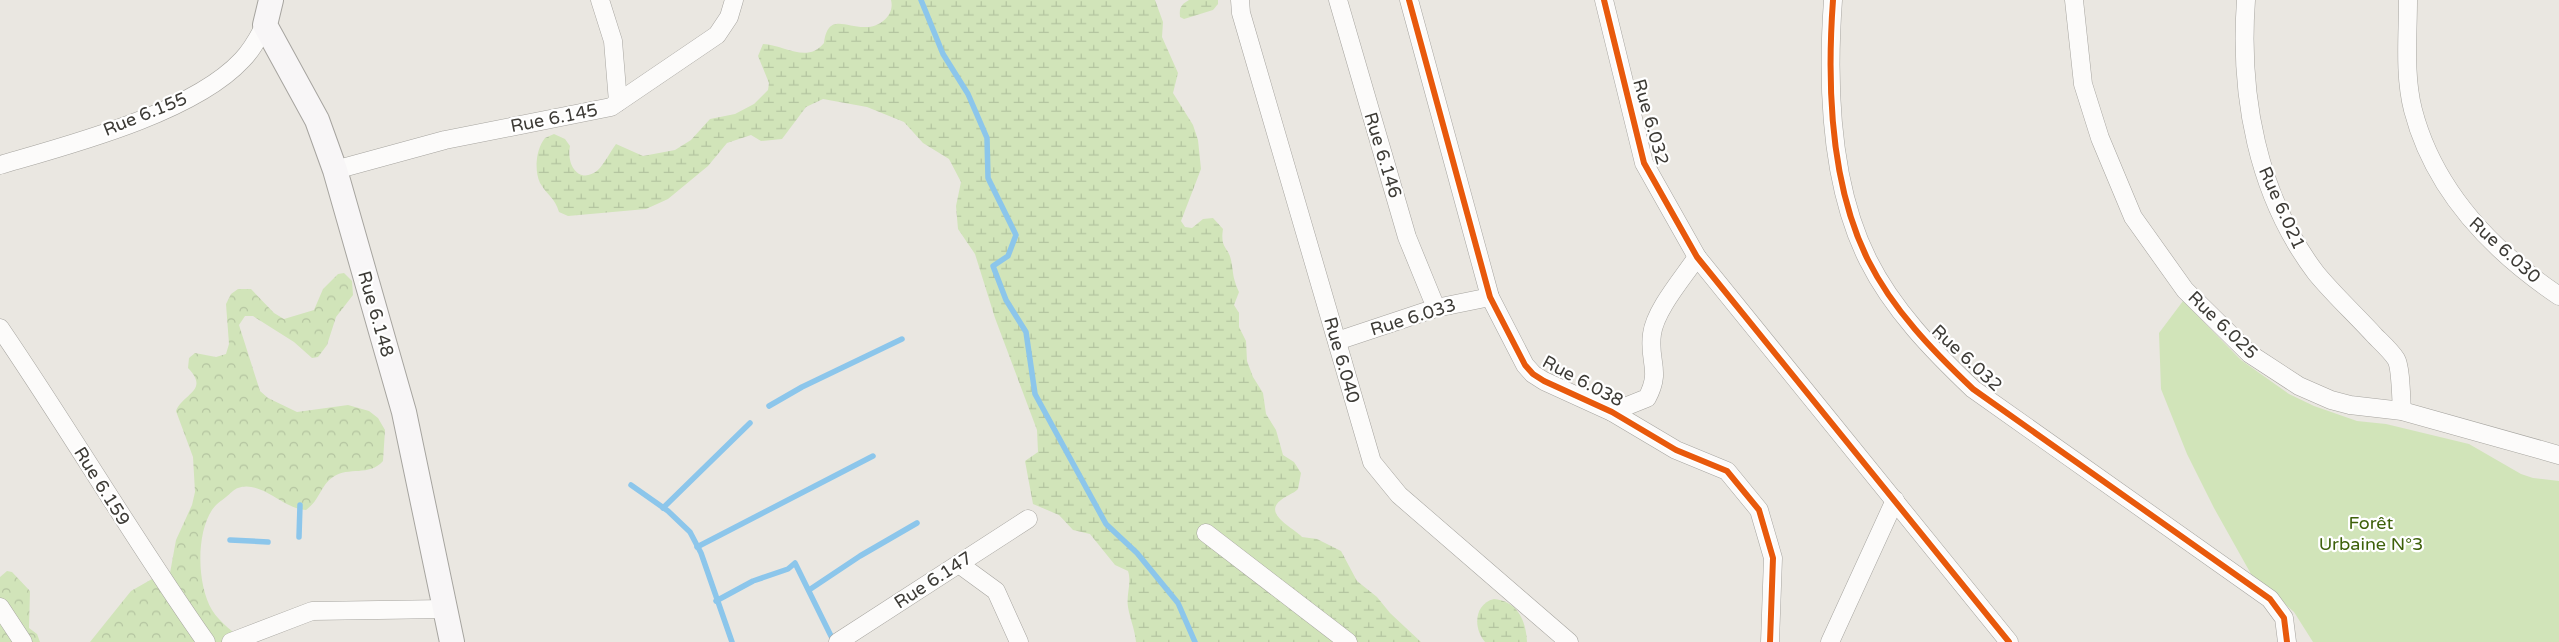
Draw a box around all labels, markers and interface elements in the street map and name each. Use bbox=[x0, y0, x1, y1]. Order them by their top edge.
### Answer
street label: Rue 6.032 bbox=[1628, 76, 1674, 168]
street label: Rue 6.155 bbox=[100, 87, 190, 141]
street label: Rue 6.145 bbox=[508, 99, 600, 137]
street label: Rue 6.146 bbox=[1360, 109, 1406, 201]
street label: Rue 6.021 bbox=[2254, 163, 2310, 253]
street label: Rue 6.030 bbox=[2465, 212, 2545, 288]
street label: Rue 6.148 bbox=[353, 268, 399, 360]
street label: Rue 6.025 bbox=[2184, 286, 2262, 364]
street label: Rue 6.033 bbox=[1367, 294, 1459, 340]
street label: Rue 6.040 bbox=[1319, 314, 1365, 406]
street label: Rue 6.032 bbox=[1927, 320, 2007, 396]
street label: Rue 6.038 bbox=[1539, 351, 1627, 411]
street label: Rue 6.159 bbox=[69, 443, 135, 529]
park label: Forêt Urbaine N°3 bbox=[2319, 512, 2423, 555]
street label: Rue 6.147 bbox=[890, 547, 976, 613]

